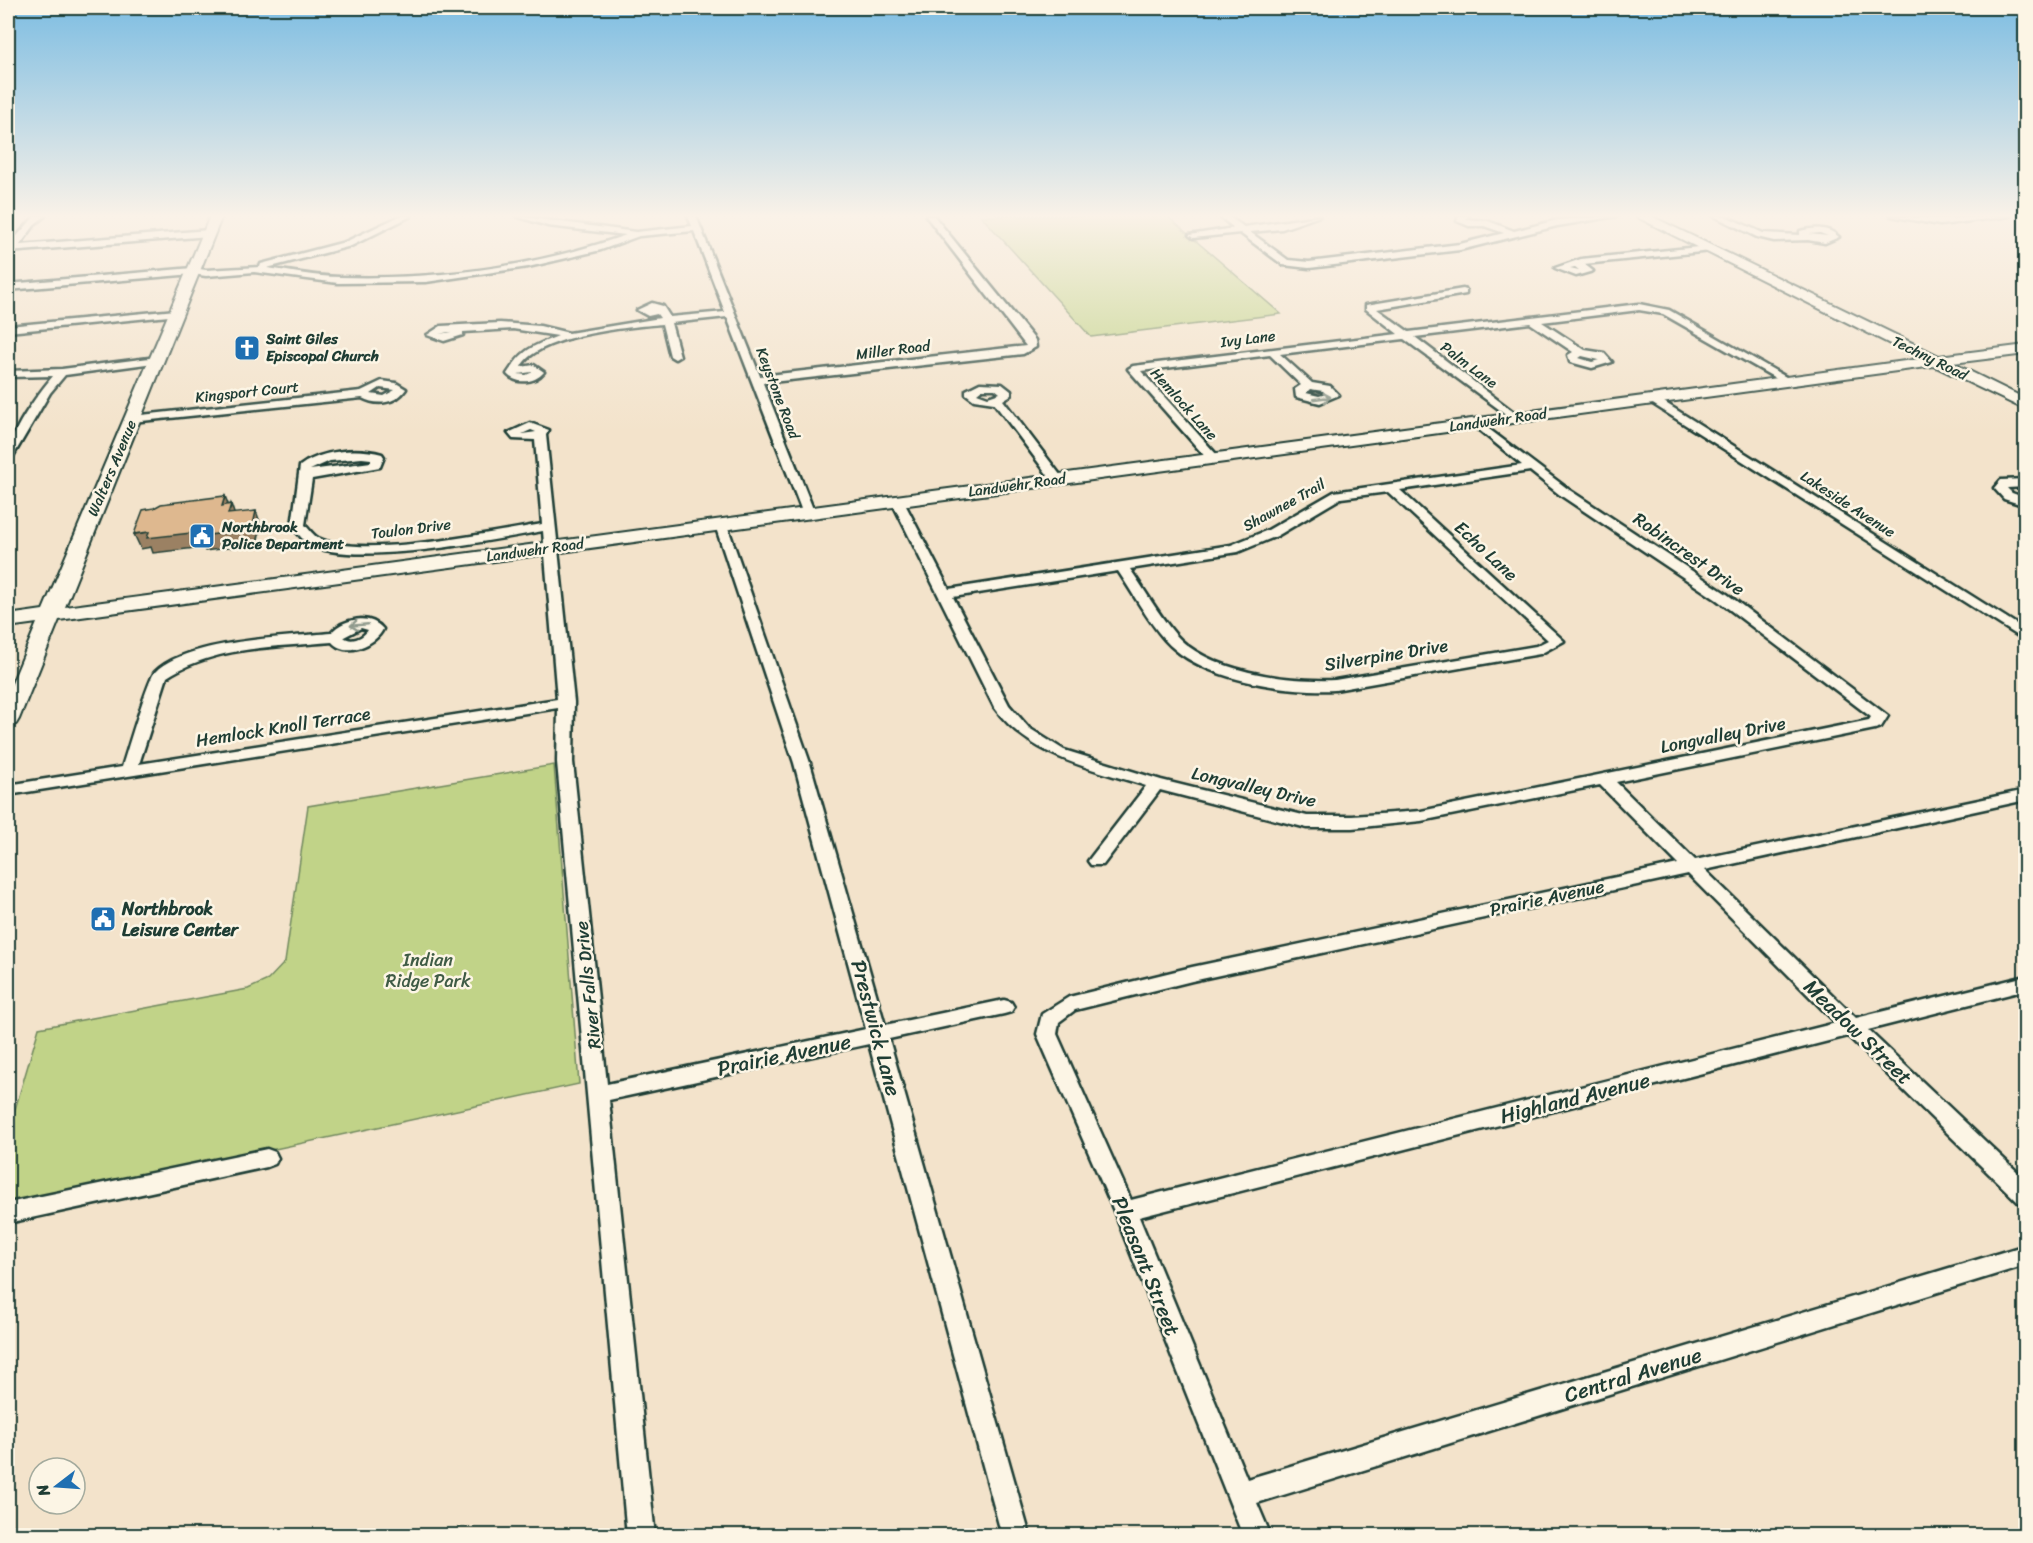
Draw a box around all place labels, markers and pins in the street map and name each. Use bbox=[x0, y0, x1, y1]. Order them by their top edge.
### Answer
place label: Saint Giles Episcopal Church bbox=[265, 326, 379, 369]
church icon: Saint Giles Episcopal Church bbox=[232, 333, 262, 363]
place label: Northbrook Police Department bbox=[221, 514, 344, 557]
public building icon: Northbrook Police Department bbox=[187, 521, 217, 551]
place label: Northbrook Leisure Center bbox=[121, 893, 240, 946]
public building icon: Northbrook Leisure Center bbox=[88, 904, 118, 934]

